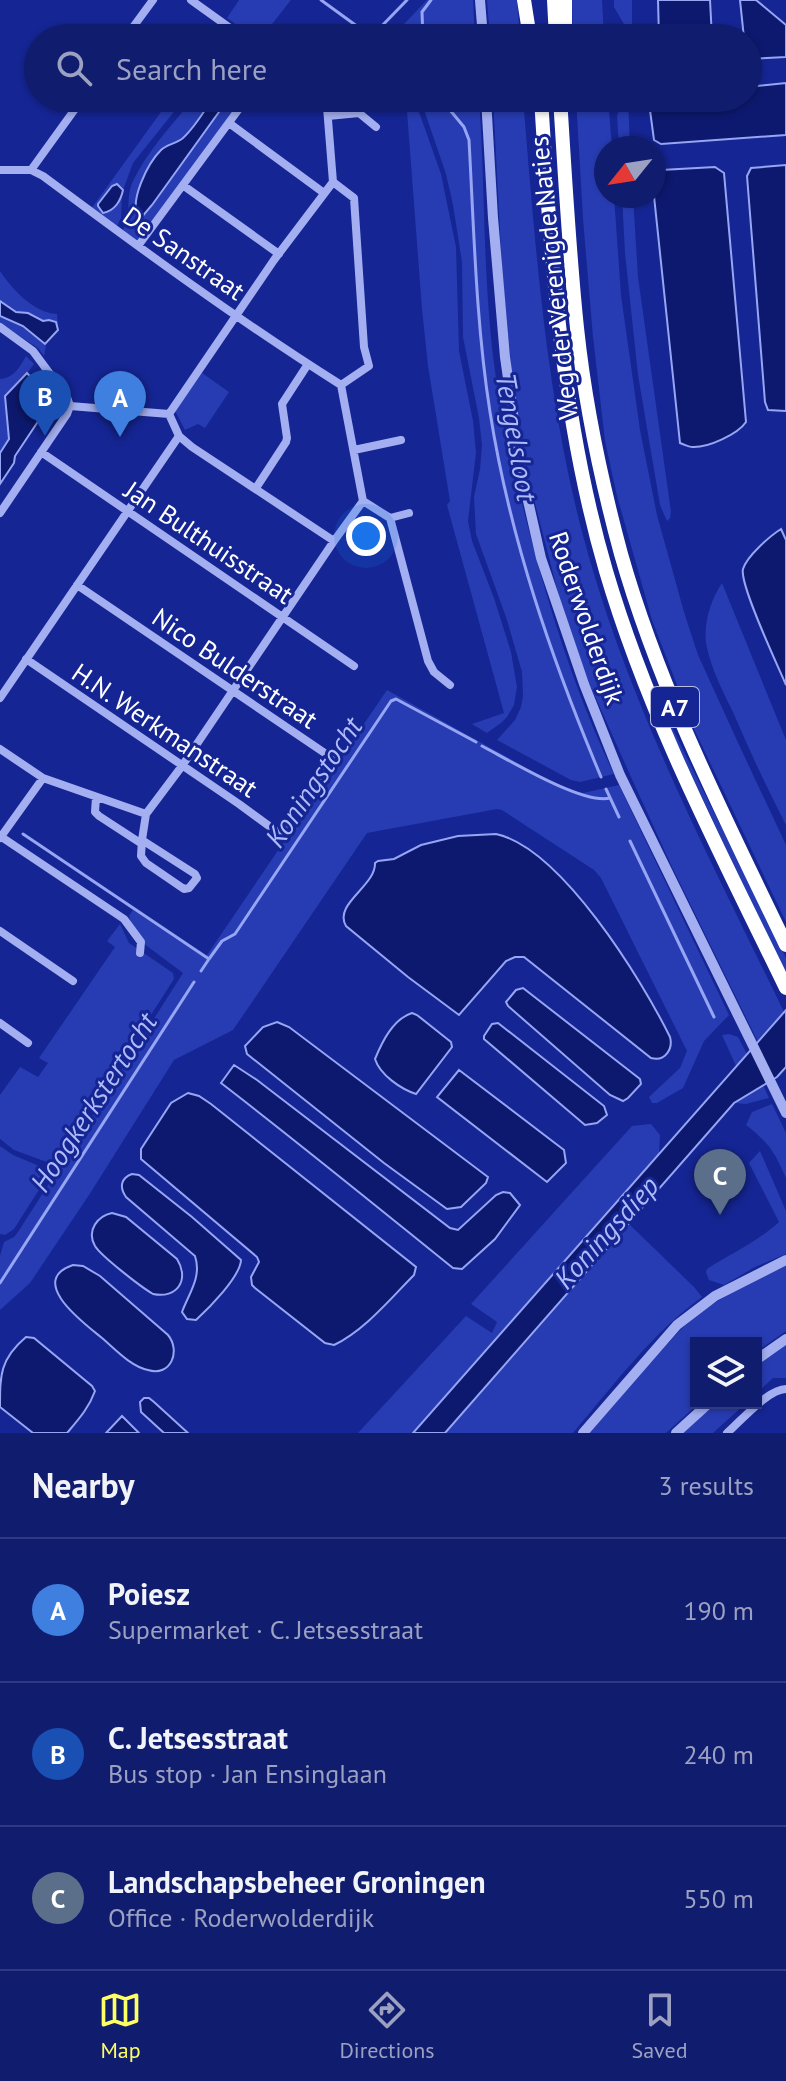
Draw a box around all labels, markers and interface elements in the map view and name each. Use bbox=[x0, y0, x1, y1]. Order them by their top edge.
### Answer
search box bbox=[24, 24, 762, 112]
icon: search bbox=[52, 46, 96, 90]
text: Search here bbox=[116, 49, 267, 88]
street label: Weg der Verenigde Naties bbox=[522, 135, 584, 421]
north arrow bbox=[594, 136, 666, 208]
street label: De Sanstraat bbox=[117, 199, 251, 307]
pin: B bbox=[19, 370, 71, 436]
water label: Tengelsloot bbox=[488, 370, 547, 505]
pin: A bbox=[94, 371, 146, 437]
street label: Jan Bulthuisstraat bbox=[117, 473, 300, 611]
your location bbox=[346, 516, 386, 556]
street label: Roderwolderdijk bbox=[542, 527, 632, 709]
street label: Nico Bulderstraat bbox=[146, 600, 324, 736]
street label: H.N. Werkmanstraat bbox=[66, 656, 264, 804]
road number: A7 bbox=[651, 687, 699, 727]
water label: Koningstocht bbox=[256, 709, 371, 854]
water label: Hoogkerkstertocht bbox=[21, 1004, 165, 1199]
pin: C bbox=[694, 1149, 746, 1215]
water label: Koningsdiep bbox=[545, 1168, 667, 1296]
map controls bbox=[690, 1337, 762, 1409]
button: layers bbox=[690, 1337, 762, 1409]
text: Nearby bbox=[32, 1463, 134, 1507]
text: 3 results bbox=[659, 1469, 754, 1502]
text: Poiesz bbox=[108, 1574, 190, 1613]
text: A bbox=[50, 1594, 66, 1627]
text: 190 m bbox=[683, 1594, 754, 1627]
text: Supermarket · C. Jetsesstraat bbox=[108, 1613, 423, 1646]
text: C. Jetsesstraat bbox=[108, 1718, 288, 1757]
text: B bbox=[50, 1738, 66, 1771]
text: 240 m bbox=[683, 1738, 754, 1771]
text: Bus stop · Jan Ensinglaan bbox=[108, 1757, 387, 1790]
text: Landschapsbeheer Groningen bbox=[108, 1862, 486, 1901]
text: C bbox=[51, 1882, 65, 1915]
text: 550 m bbox=[683, 1882, 754, 1915]
text: Office · Roderwolderdijk bbox=[108, 1901, 374, 1934]
tab: Map bbox=[98, 1988, 142, 2064]
tab: Directions bbox=[339, 1988, 435, 2064]
tab: Saved bbox=[632, 1988, 687, 2064]

